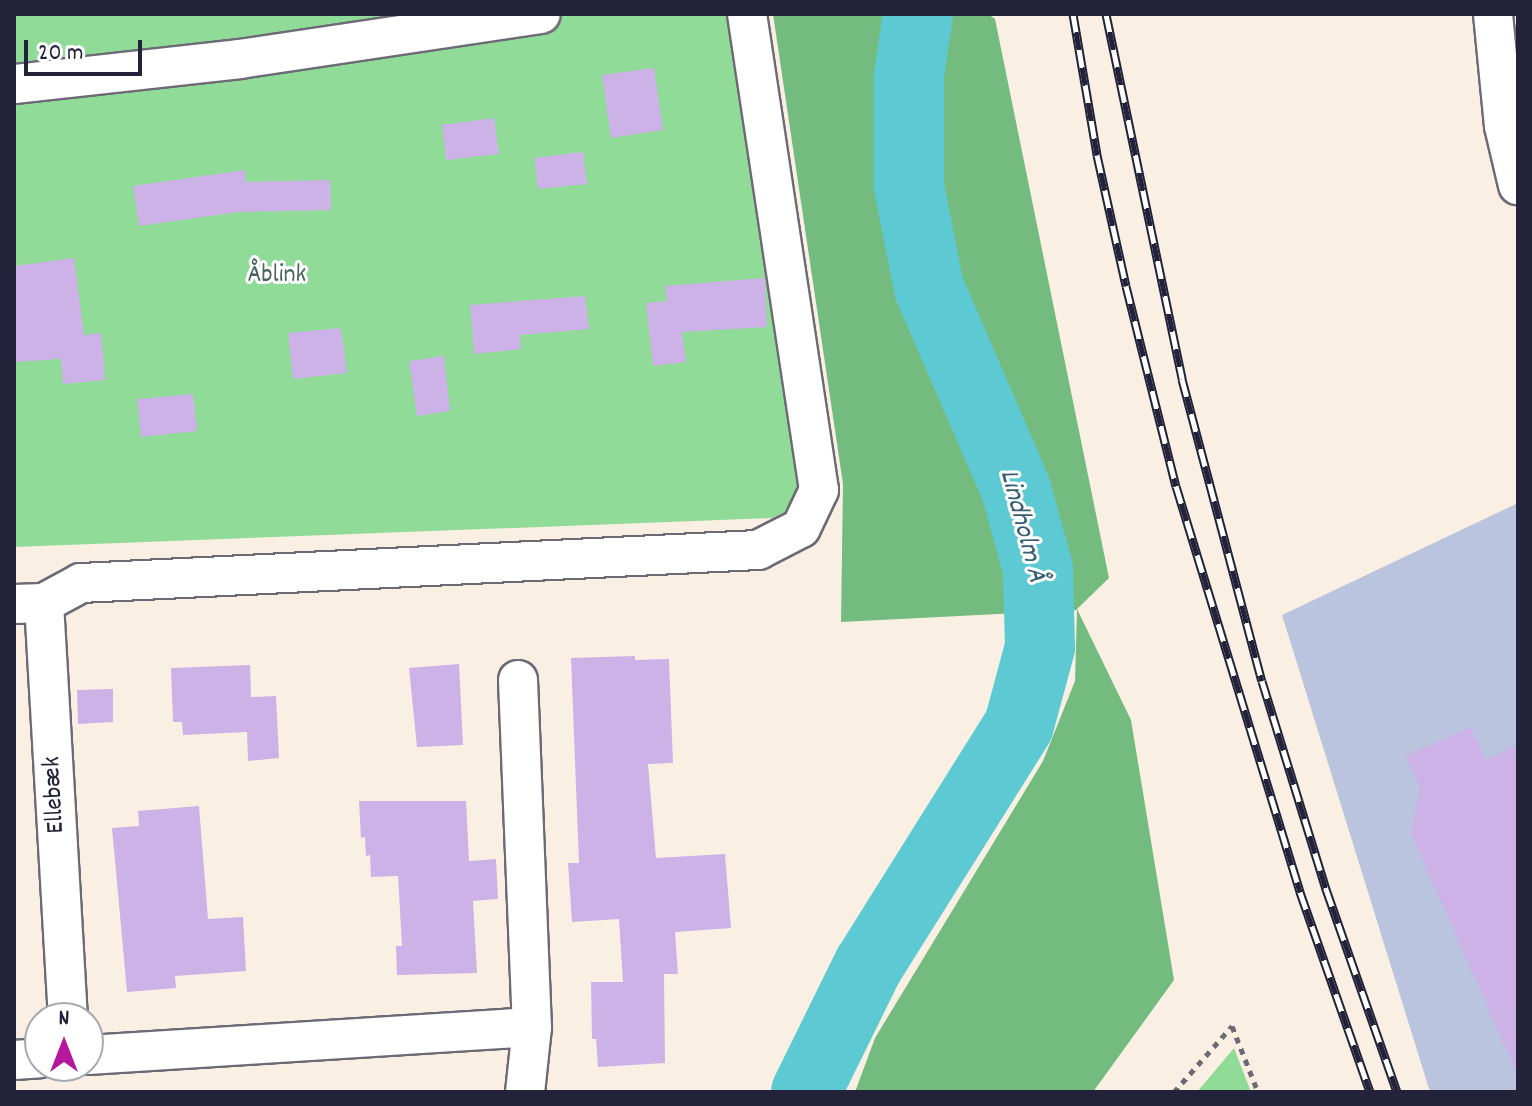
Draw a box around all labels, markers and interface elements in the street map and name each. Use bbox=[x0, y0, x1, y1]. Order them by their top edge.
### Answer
scale bar bbox=[28, 24, 146, 74]
text: 20 m bbox=[38, 37, 84, 71]
park label: Åblink bbox=[248, 260, 306, 292]
water label: Lindholm Å bbox=[990, 466, 1052, 586]
street label: Ellebæk bbox=[37, 756, 73, 834]
north arrow bbox=[24, 1002, 104, 1082]
text: N bbox=[59, 1004, 69, 1035]

